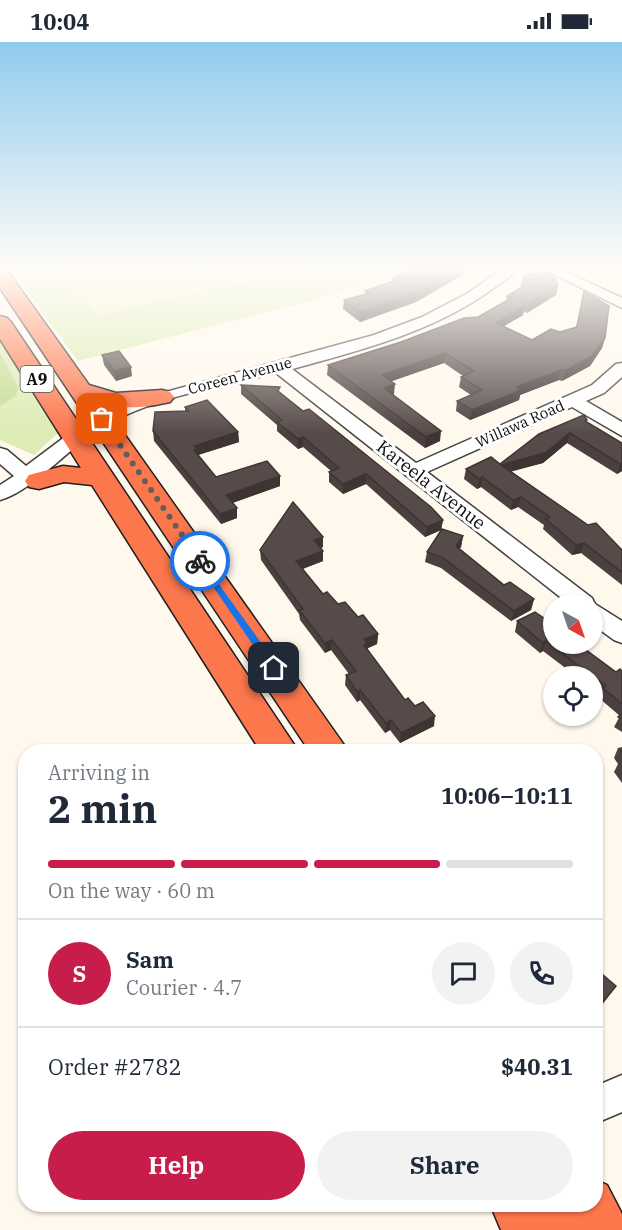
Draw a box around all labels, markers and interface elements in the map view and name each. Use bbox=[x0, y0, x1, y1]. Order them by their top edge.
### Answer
text: 10:04 bbox=[30, 7, 89, 36]
street label: Coreen Avenue bbox=[186, 353, 294, 398]
road number: A9 bbox=[20, 366, 54, 392]
pin bbox=[76, 393, 127, 444]
street label: Willawa Road bbox=[473, 396, 567, 452]
icon: bag bbox=[85, 402, 118, 435]
street label: Kareela Avenue bbox=[372, 435, 490, 534]
courier bbox=[170, 531, 230, 591]
icon: bike bbox=[184, 545, 217, 578]
north arrow bbox=[543, 594, 603, 654]
map controls bbox=[543, 594, 603, 726]
pin bbox=[248, 642, 299, 693]
icon: home bbox=[257, 651, 290, 684]
button: locate bbox=[543, 666, 603, 726]
text: Arriving in bbox=[48, 759, 150, 786]
text: 10:06–10:11 bbox=[441, 781, 573, 810]
text: 2 min bbox=[48, 783, 157, 834]
text: On the way · 60 m bbox=[48, 877, 215, 904]
button: chat bbox=[432, 942, 495, 1005]
button: phone bbox=[510, 942, 573, 1005]
text: Sam bbox=[126, 945, 174, 974]
text: S bbox=[73, 959, 86, 988]
text: Courier · 4.7 bbox=[126, 974, 242, 1001]
text: Order #2782 bbox=[48, 1052, 182, 1081]
text: $40.31 bbox=[501, 1052, 573, 1081]
button: Help bbox=[48, 1131, 305, 1200]
button: Share bbox=[317, 1131, 573, 1200]

